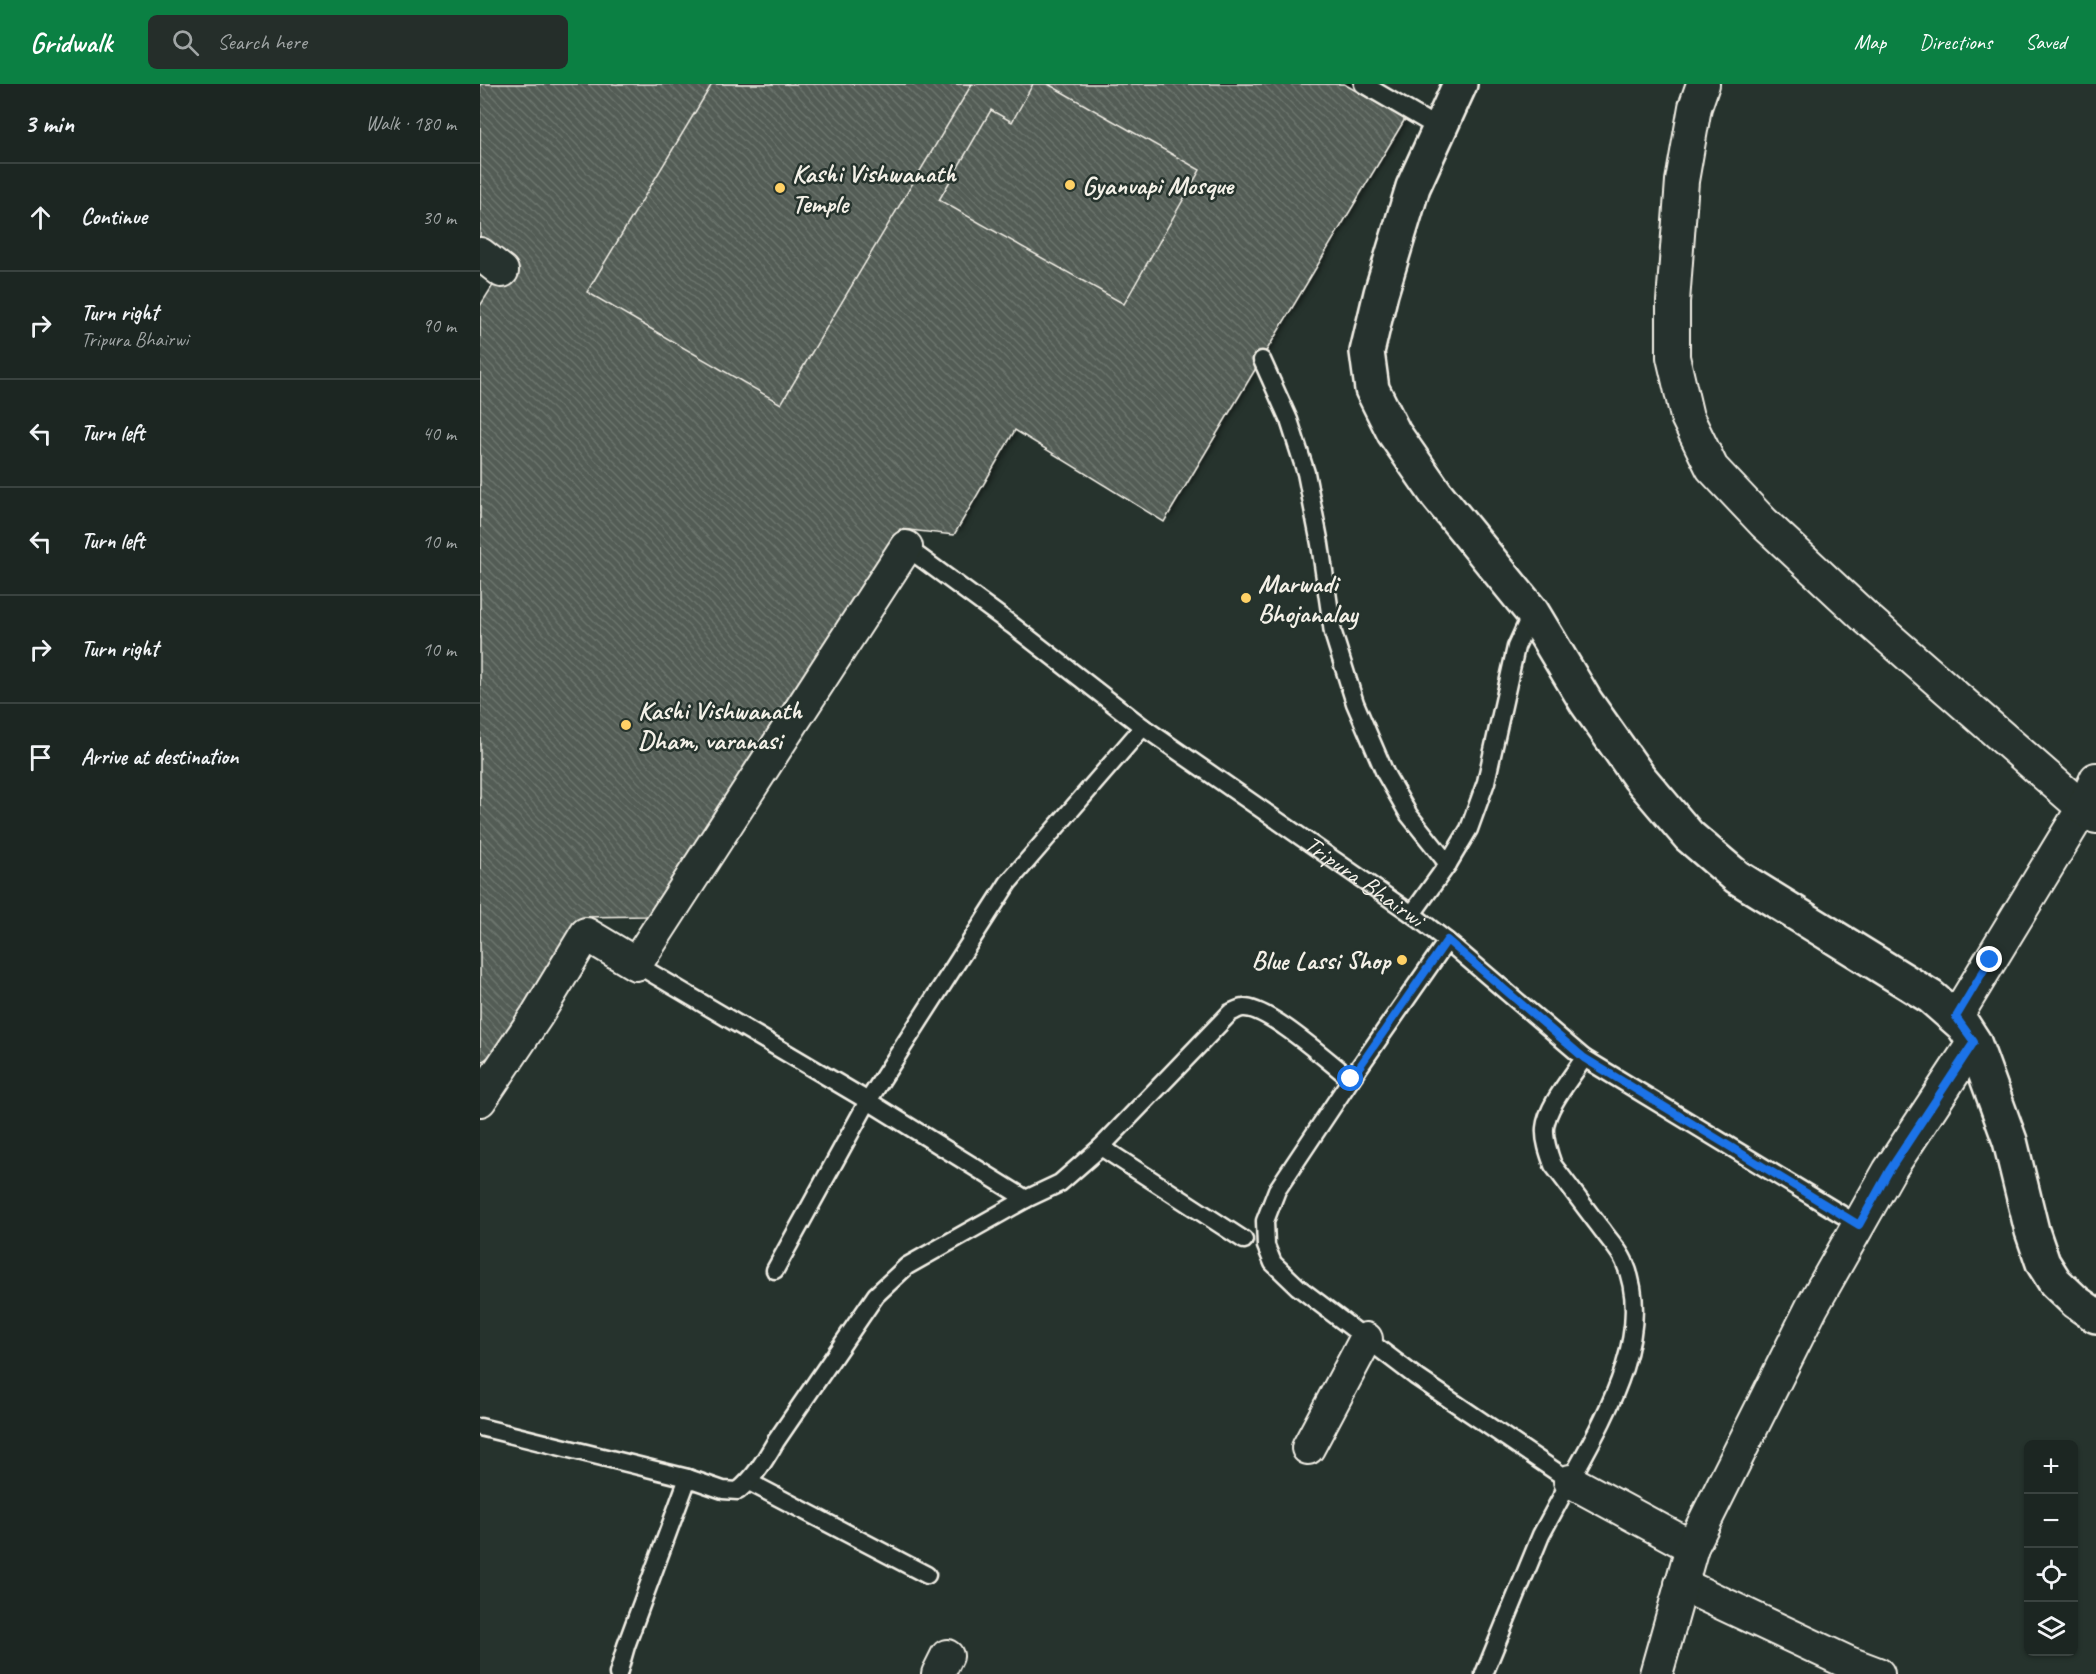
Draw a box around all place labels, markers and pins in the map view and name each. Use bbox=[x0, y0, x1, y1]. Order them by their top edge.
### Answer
place label: Kashi Vishwanath Temple bbox=[792, 157, 957, 220]
place label: Gyanvapi Mosque bbox=[1082, 169, 1235, 202]
marker: Gyanvapi Mosque bbox=[1063, 178, 1077, 192]
marker: Kashi Vishwanath Temple bbox=[773, 181, 787, 195]
place label: Marwadi Bhojanalay bbox=[1258, 567, 1360, 630]
marker: Marwadi Bhojanalay bbox=[1239, 591, 1253, 605]
place label: Kashi Vishwanath Dham, varanasi bbox=[638, 694, 803, 757]
marker: Kashi Vishwanath Dham, varanasi bbox=[619, 718, 633, 732]
place label: Blue Lassi Shop bbox=[1251, 944, 1392, 977]
marker: Blue Lassi Shop bbox=[1395, 953, 1409, 967]

